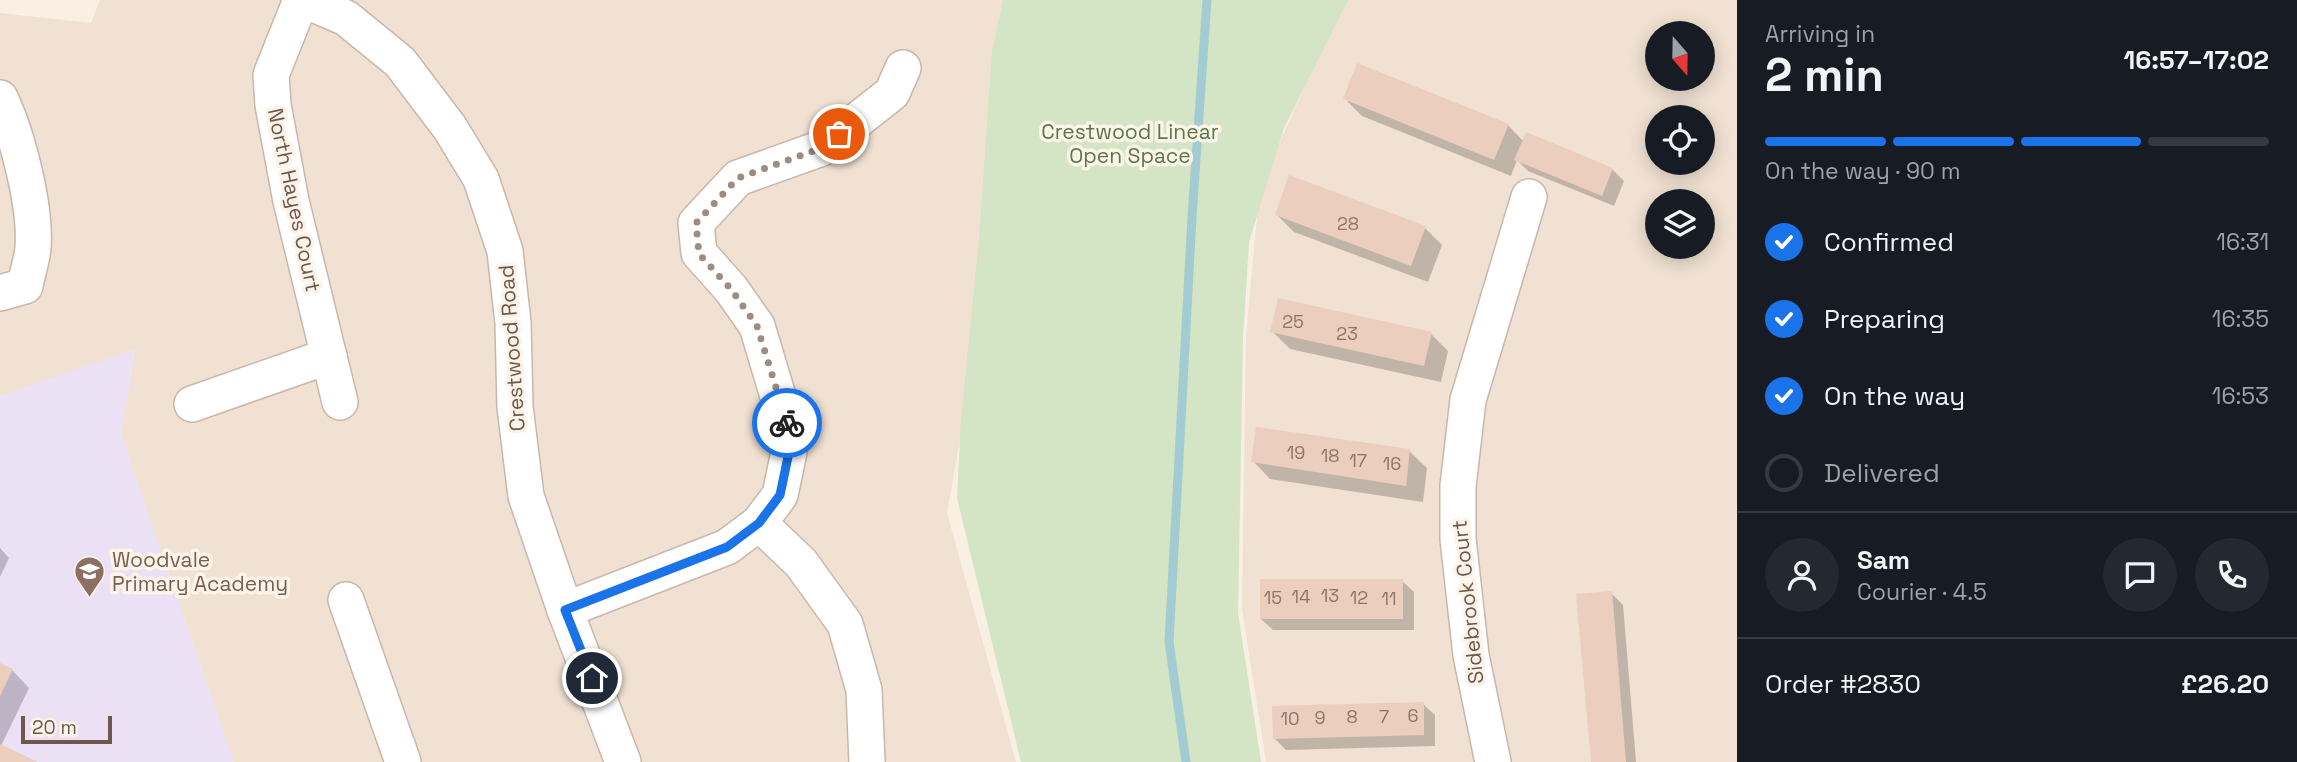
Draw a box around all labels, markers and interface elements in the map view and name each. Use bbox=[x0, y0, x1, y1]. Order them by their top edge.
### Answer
text: Arriving in bbox=[1765, 19, 1875, 49]
north arrow bbox=[1645, 21, 1715, 91]
map controls bbox=[1645, 21, 1715, 259]
text: 16:57–17:02 bbox=[2123, 43, 2269, 77]
text: 2 min bbox=[1765, 46, 1884, 104]
pin bbox=[809, 104, 869, 164]
button: locate bbox=[1645, 105, 1715, 175]
street label: North Hayes Court bbox=[262, 106, 327, 294]
icon: bag bbox=[820, 115, 858, 153]
park label: Crestwood Linear Open Space bbox=[1041, 118, 1219, 169]
text: On the way · 90 m bbox=[1765, 156, 1960, 186]
button: layers bbox=[1645, 189, 1715, 259]
house number: 28 bbox=[1337, 212, 1359, 235]
icon: check bbox=[1765, 223, 1803, 261]
text: Confirmed bbox=[1824, 225, 1954, 259]
text: 16:31 bbox=[2216, 227, 2269, 257]
street label: Crestwood Road bbox=[492, 264, 531, 432]
icon: check bbox=[1765, 300, 1803, 338]
text: Preparing bbox=[1824, 302, 1945, 336]
text: 16:35 bbox=[2212, 304, 2269, 334]
house number: 25 bbox=[1282, 310, 1304, 333]
house number: 23 bbox=[1336, 322, 1358, 345]
icon: check bbox=[1765, 377, 1803, 415]
text: On the way bbox=[1824, 379, 1965, 413]
text: 16:53 bbox=[2212, 381, 2269, 411]
courier bbox=[752, 388, 822, 458]
icon: bike bbox=[768, 404, 806, 442]
house number: 19 bbox=[1287, 441, 1305, 464]
house number: 18 bbox=[1321, 444, 1339, 467]
house number: 17 bbox=[1349, 449, 1367, 472]
house number: 16 bbox=[1383, 452, 1401, 475]
text: Delivered bbox=[1824, 456, 1940, 490]
street label: Sidebrook Court bbox=[1445, 519, 1490, 685]
button: person bbox=[1765, 538, 1839, 612]
button: chat bbox=[2103, 538, 2177, 612]
button: phone bbox=[2195, 538, 2269, 612]
text: Sam bbox=[1857, 543, 1910, 577]
place label: Woodvale Primary Academy bbox=[112, 546, 288, 597]
school or university icon: Woodvale Primary Academy bbox=[72, 555, 106, 599]
text: Courier · 4.5 bbox=[1857, 577, 1987, 607]
house number: 13 bbox=[1321, 584, 1339, 607]
house number: 14 bbox=[1292, 585, 1310, 608]
house number: 15 bbox=[1264, 586, 1282, 609]
house number: 12 bbox=[1350, 586, 1368, 609]
house number: 11 bbox=[1381, 587, 1397, 610]
pin bbox=[562, 648, 622, 708]
icon: home bbox=[573, 659, 611, 697]
text: Order #2830 bbox=[1765, 667, 1921, 701]
text: £26.20 bbox=[2181, 667, 2269, 701]
house number: 6 bbox=[1407, 704, 1419, 727]
house number: 8 bbox=[1346, 705, 1358, 728]
house number: 7 bbox=[1379, 705, 1389, 728]
house number: 9 bbox=[1314, 706, 1326, 729]
house number: 10 bbox=[1280, 707, 1300, 730]
scale bar bbox=[21, 713, 112, 745]
text: 20 m bbox=[32, 715, 77, 740]

